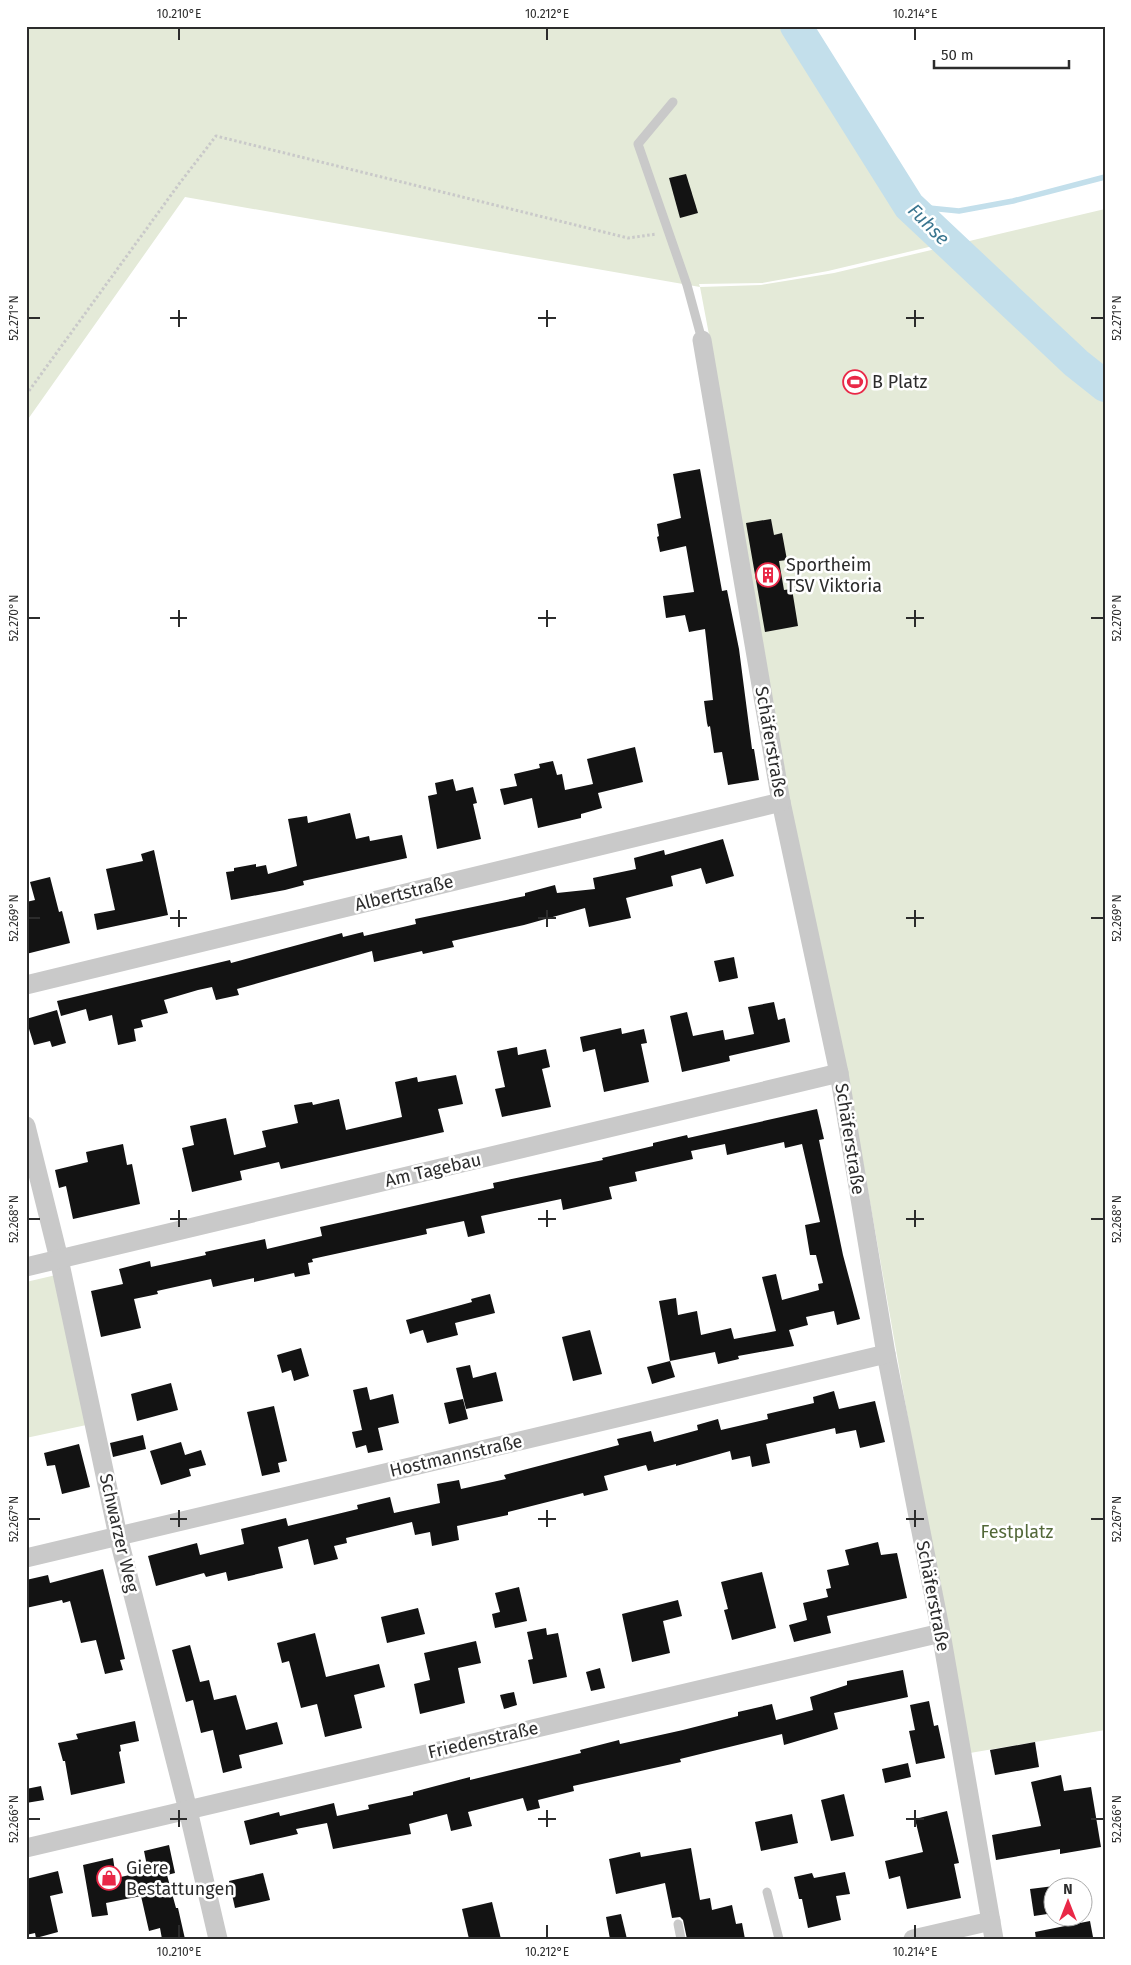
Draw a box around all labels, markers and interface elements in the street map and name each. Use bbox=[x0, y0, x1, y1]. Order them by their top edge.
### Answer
text: 10.210°E bbox=[156, 7, 202, 21]
text: 10.212°E bbox=[525, 7, 569, 21]
text: 10.214°E bbox=[893, 7, 937, 21]
scale bar bbox=[934, 38, 1068, 70]
text: 50 m bbox=[941, 46, 974, 64]
water label: Fuhse bbox=[903, 199, 954, 250]
text: 52.271°N bbox=[7, 295, 21, 341]
text: 52.271°N bbox=[1110, 295, 1124, 341]
sports icon: B Platz bbox=[842, 369, 868, 395]
place label: B Platz bbox=[872, 371, 927, 393]
place label: Sportheim TSV Viktoria bbox=[786, 554, 882, 597]
building icon: Sportheim TSV Viktoria bbox=[755, 562, 781, 588]
text: 52.270°N bbox=[7, 595, 21, 641]
text: 52.270°N bbox=[1110, 595, 1124, 641]
street label: Schäferstraße bbox=[750, 685, 792, 799]
street label: Albertstraße bbox=[352, 870, 456, 916]
text: 52.269°N bbox=[7, 894, 21, 942]
text: 52.269°N bbox=[1110, 894, 1124, 942]
street label: Schäferstraße bbox=[830, 1082, 870, 1196]
street label: Am Tagebau bbox=[383, 1148, 483, 1192]
text: 52.268°N bbox=[7, 1195, 21, 1243]
text: 52.268°N bbox=[1110, 1195, 1124, 1243]
street label: Hostmannstraße bbox=[388, 1430, 524, 1482]
street label: Schwarzer Weg bbox=[95, 1471, 144, 1595]
text: 52.267°N bbox=[7, 1496, 21, 1542]
text: 52.267°N bbox=[1110, 1496, 1124, 1542]
park label: Festplatz bbox=[981, 1521, 1054, 1543]
street label: Schäferstraße bbox=[911, 1539, 955, 1653]
street label: Friedenstraße bbox=[426, 1717, 540, 1763]
text: 52.266°N bbox=[7, 1795, 21, 1843]
text: 52.266°N bbox=[1110, 1795, 1124, 1843]
place label: Giere Bestattungen bbox=[126, 1857, 235, 1900]
shop icon: Giere Bestattungen bbox=[96, 1865, 122, 1891]
north arrow bbox=[1044, 1878, 1094, 1928]
text: N bbox=[1063, 1881, 1073, 1898]
text: 10.210°E bbox=[156, 1945, 202, 1959]
text: 10.212°E bbox=[525, 1945, 569, 1959]
text: 10.214°E bbox=[893, 1945, 937, 1959]

